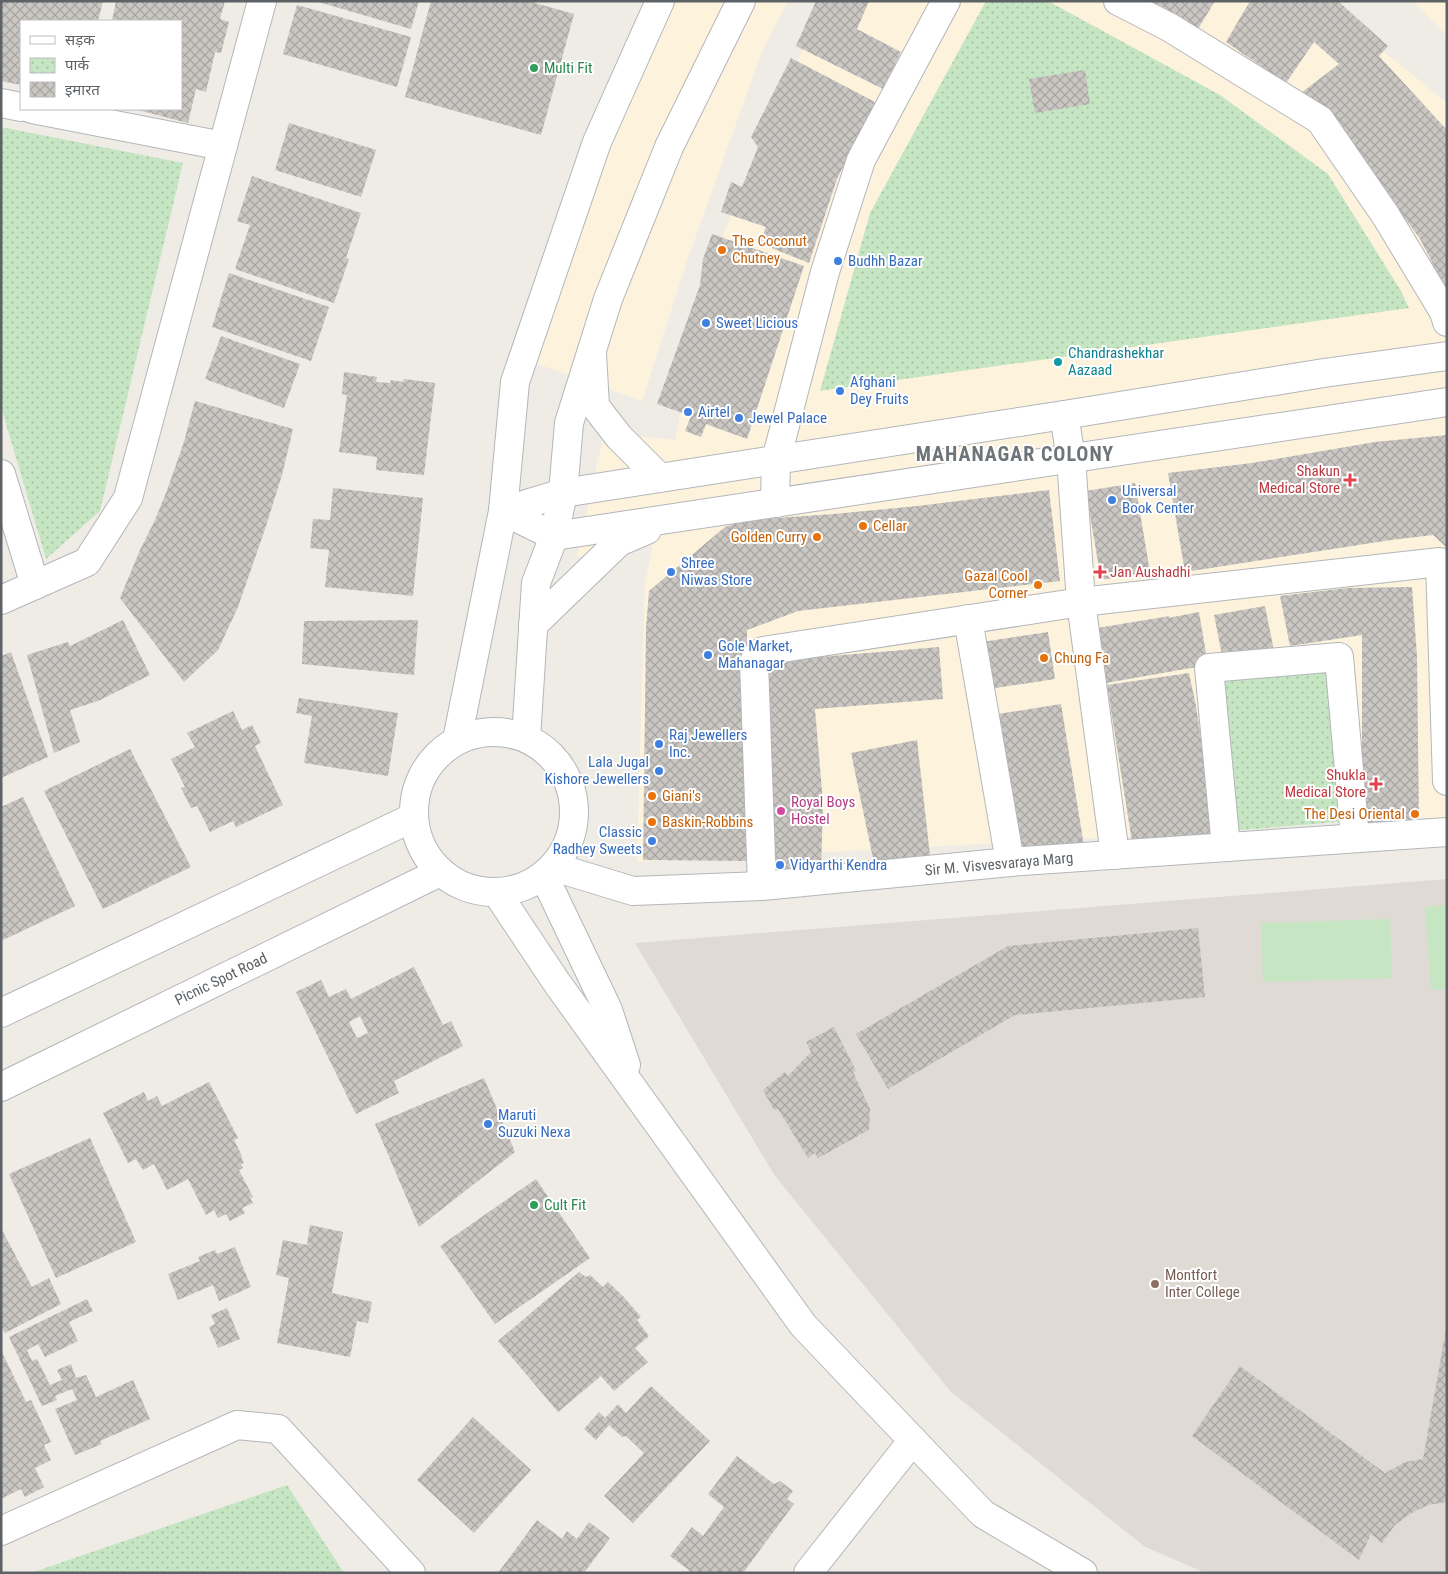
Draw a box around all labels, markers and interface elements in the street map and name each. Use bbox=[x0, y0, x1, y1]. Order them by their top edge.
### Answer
legend bbox=[20, 20, 182, 110]
text: सड़क bbox=[65, 31, 95, 49]
text: पार्क bbox=[65, 56, 89, 74]
place label: Multi Fit bbox=[544, 59, 592, 77]
marker: Multi Fit bbox=[528, 62, 540, 74]
text: इमारत bbox=[65, 81, 100, 99]
place label: The Coconut Chutney bbox=[732, 232, 807, 267]
marker: The Coconut Chutney bbox=[716, 244, 728, 256]
place label: Budhh Bazar bbox=[848, 252, 923, 270]
marker: Budhh Bazar bbox=[832, 255, 844, 267]
place label: Sweet Licious bbox=[716, 314, 798, 332]
marker: Sweet Licious bbox=[700, 317, 712, 329]
place label: Chandrashekhar Aazaad bbox=[1068, 344, 1164, 379]
marker: Chandrashekhar Aazaad bbox=[1052, 356, 1064, 368]
place label: Afghani Dey Fruits bbox=[850, 373, 909, 408]
marker: Afghani Dey Fruits bbox=[834, 385, 846, 397]
place label: Airtel bbox=[698, 403, 730, 421]
marker: Airtel bbox=[682, 406, 694, 418]
place label: Jewel Palace bbox=[749, 409, 827, 427]
marker: Jewel Palace bbox=[733, 412, 745, 424]
district label: MAHANAGAR COLONY bbox=[916, 442, 1114, 466]
place label: Shakun Medical Store bbox=[1259, 462, 1340, 497]
marker: Shakun Medical Store bbox=[1344, 474, 1356, 486]
place label: Universal Book Center bbox=[1122, 482, 1195, 517]
marker: Universal Book Center bbox=[1106, 494, 1118, 506]
place label: Cellar bbox=[873, 517, 908, 535]
marker: Cellar bbox=[857, 520, 869, 532]
place label: Golden Curry bbox=[731, 528, 807, 546]
marker: Golden Curry bbox=[811, 531, 823, 543]
place label: Shree Niwas Store bbox=[681, 554, 752, 589]
place label: Jan Aushadhi bbox=[1110, 563, 1190, 581]
marker: Shree Niwas Store bbox=[665, 566, 677, 578]
marker: Jan Aushadhi bbox=[1094, 566, 1106, 578]
place label: Gazal Cool Corner bbox=[964, 567, 1028, 602]
marker: Gazal Cool Corner bbox=[1032, 579, 1044, 591]
place label: Gole Market, Mahanagar bbox=[718, 637, 792, 672]
marker: Gole Market, Mahanagar bbox=[702, 649, 714, 661]
place label: Chung Fa bbox=[1054, 649, 1109, 667]
marker: Chung Fa bbox=[1038, 652, 1050, 664]
place label: Raj Jewellers Inc. bbox=[669, 726, 747, 761]
marker: Raj Jewellers Inc. bbox=[653, 738, 665, 750]
place label: Lala Jugal Kishore Jewellers bbox=[544, 753, 649, 788]
marker: Lala Jugal Kishore Jewellers bbox=[653, 765, 665, 777]
place label: Shukla Medical Store bbox=[1285, 766, 1366, 801]
marker: Shukla Medical Store bbox=[1370, 778, 1382, 790]
place label: Giani's bbox=[662, 787, 701, 805]
marker: Giani's bbox=[646, 790, 658, 802]
place label: Royal Boys Hostel bbox=[791, 793, 855, 828]
marker: Royal Boys Hostel bbox=[775, 805, 787, 817]
place label: The Desi Oriental bbox=[1304, 805, 1405, 823]
marker: The Desi Oriental bbox=[1409, 808, 1421, 820]
place label: Baskin-Robbins bbox=[662, 813, 753, 831]
marker: Baskin-Robbins bbox=[646, 816, 658, 828]
place label: Classic Radhey Sweets bbox=[553, 823, 642, 858]
marker: Classic Radhey Sweets bbox=[646, 835, 658, 847]
street label: Sir M. Visvesvaraya Marg bbox=[924, 849, 1074, 879]
place label: Vidyarthi Kendra bbox=[790, 856, 887, 874]
marker: Vidyarthi Kendra bbox=[774, 859, 786, 871]
street label: Picnic Spot Road bbox=[172, 949, 270, 1009]
place label: Maruti Suzuki Nexa bbox=[498, 1106, 571, 1141]
marker: Maruti Suzuki Nexa bbox=[482, 1118, 494, 1130]
place label: Cult Fit bbox=[544, 1196, 586, 1214]
marker: Cult Fit bbox=[528, 1199, 540, 1211]
place label: Montfort Inter College bbox=[1165, 1266, 1240, 1301]
marker: Montfort Inter College bbox=[1149, 1278, 1161, 1290]

